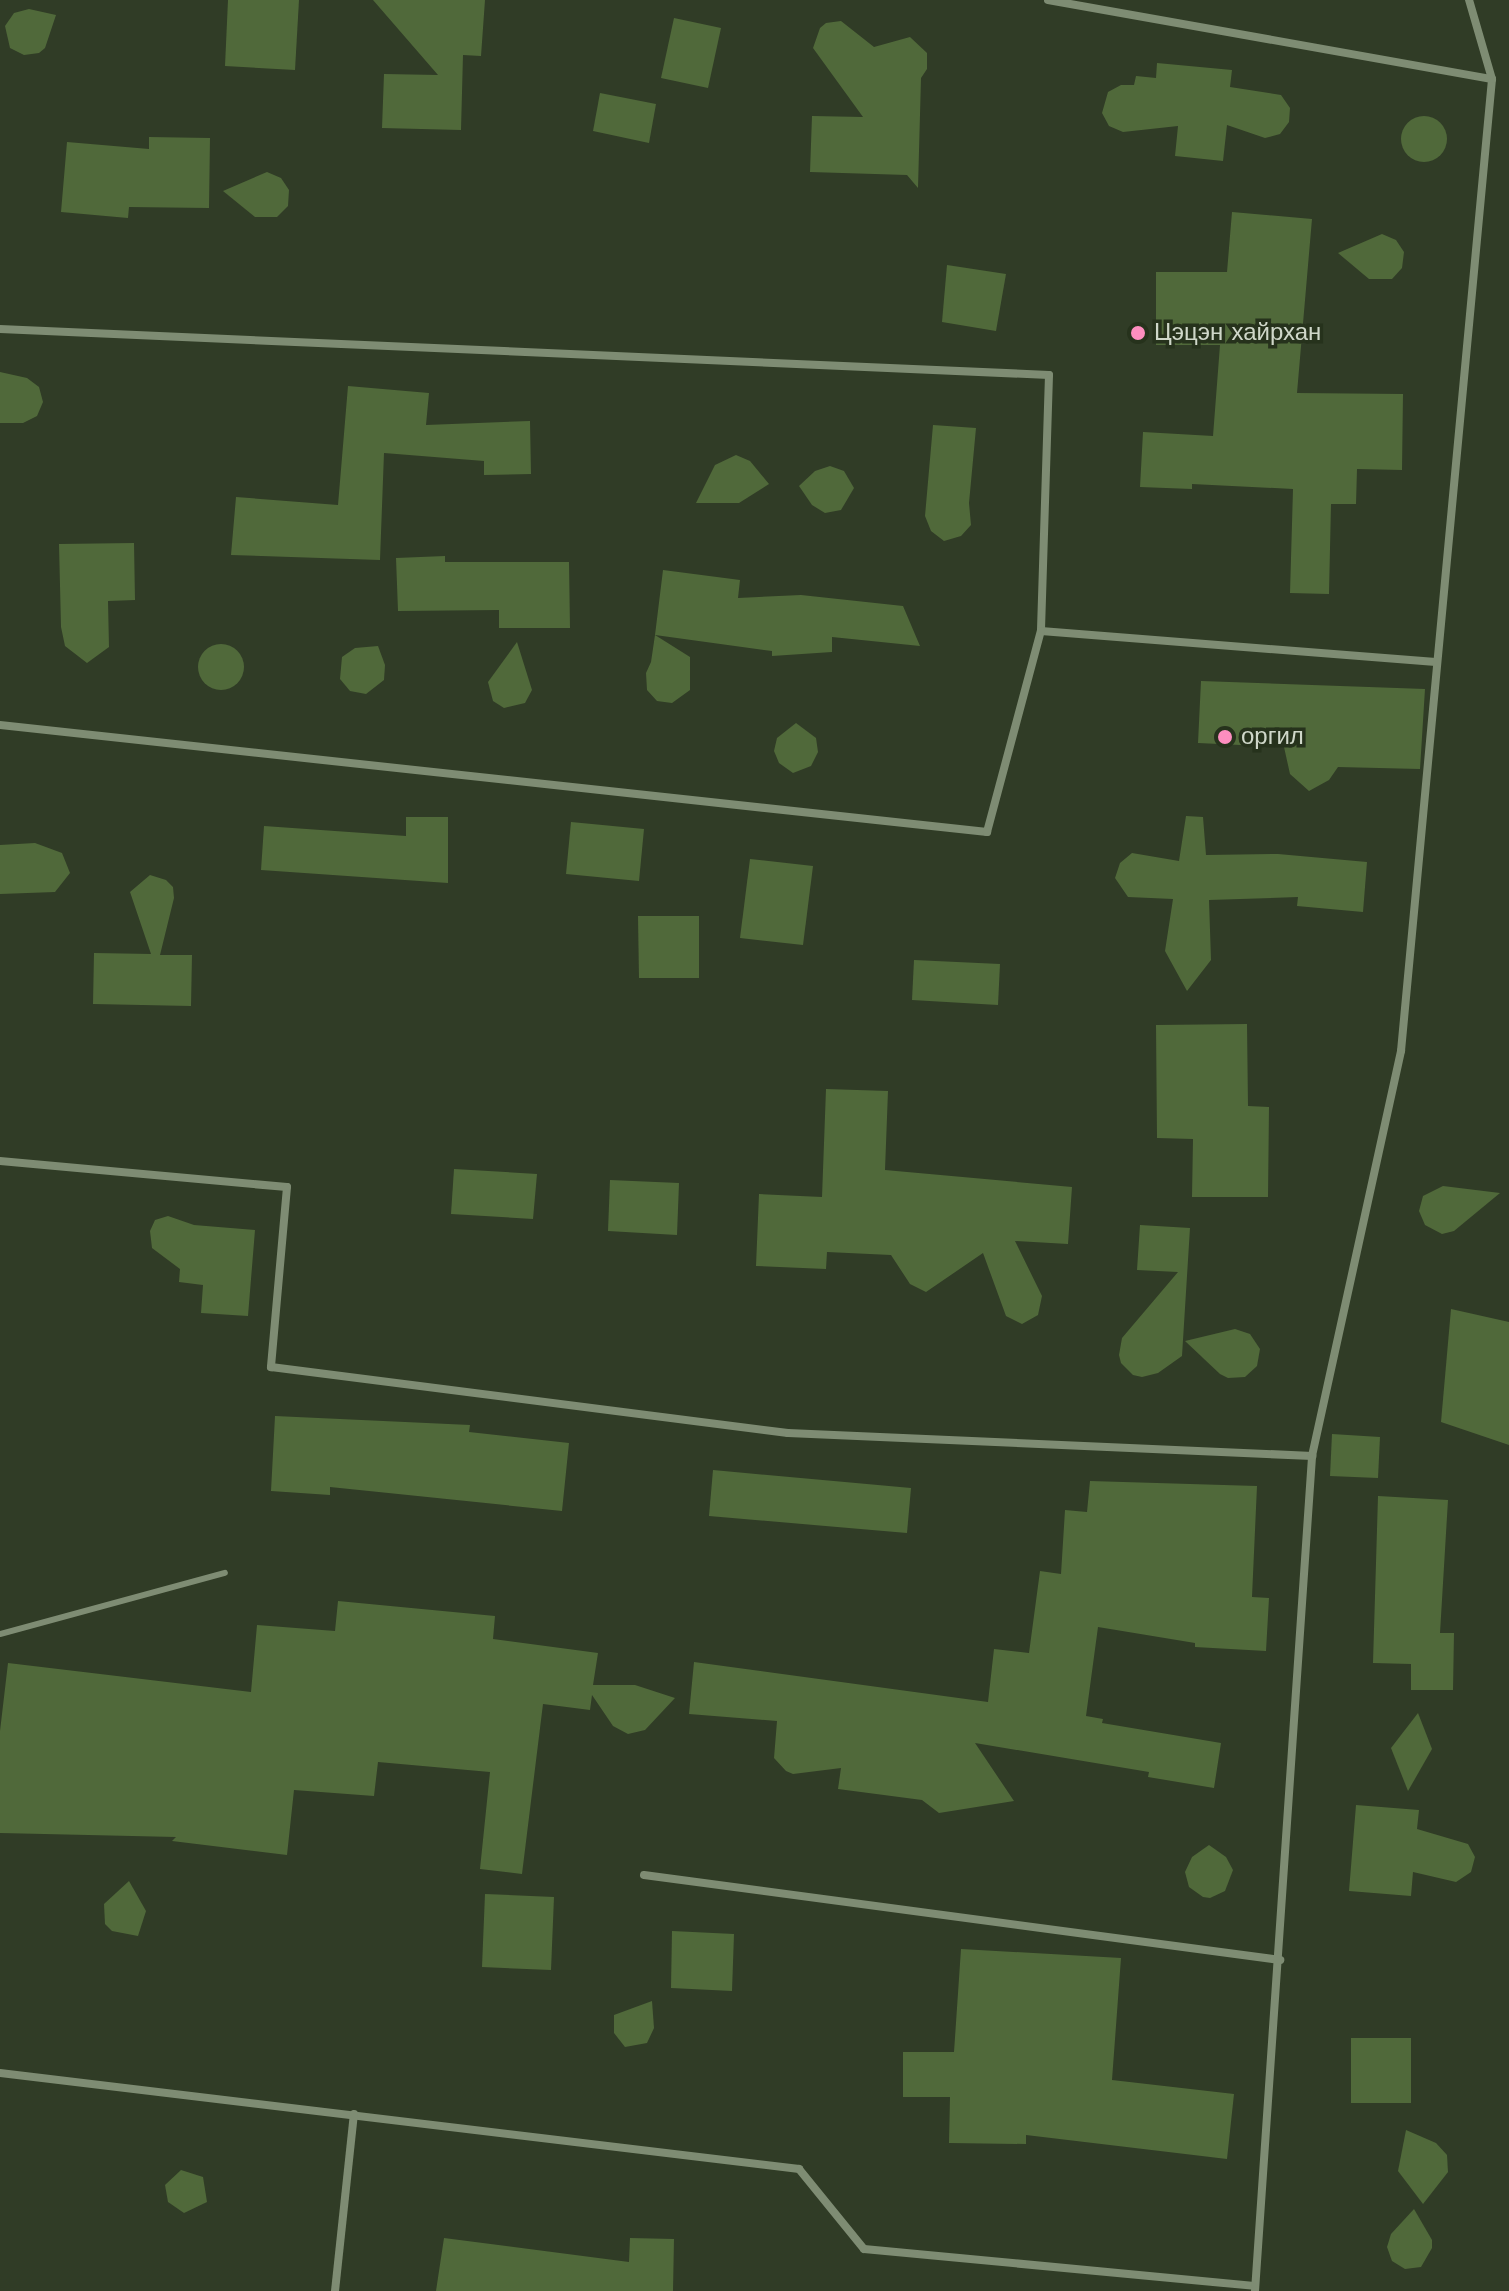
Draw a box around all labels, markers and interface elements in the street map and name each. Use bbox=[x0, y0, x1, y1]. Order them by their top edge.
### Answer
place label: Цэцэн хайрхан bbox=[1154, 319, 1321, 347]
marker: Цэцэн хайрхан bbox=[1129, 324, 1147, 342]
place label: оргил bbox=[1241, 723, 1304, 751]
marker: оргил bbox=[1216, 728, 1234, 746]

